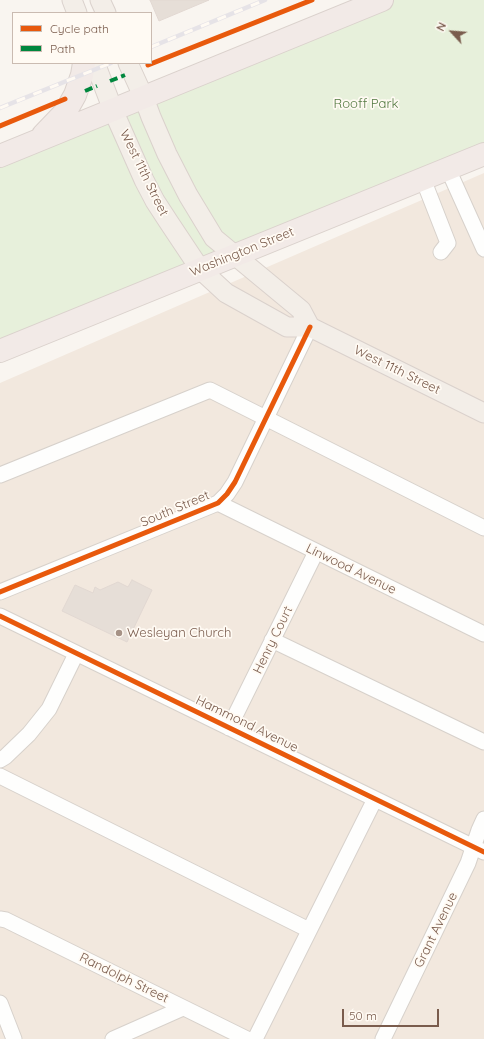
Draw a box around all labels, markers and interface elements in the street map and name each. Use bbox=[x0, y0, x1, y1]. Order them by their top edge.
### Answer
legend bbox=[12, 12, 152, 64]
north arrow bbox=[432, 12, 472, 52]
text: N bbox=[433, 20, 449, 33]
text: Cycle path bbox=[50, 21, 109, 36]
text: Path bbox=[50, 41, 75, 56]
park label: Rooff Park bbox=[334, 96, 398, 112]
street label: West 11th Street bbox=[116, 127, 172, 219]
street label: Washington Street bbox=[188, 224, 296, 280]
street label: West 11th Street bbox=[351, 342, 443, 398]
street label: South Street bbox=[138, 487, 212, 531]
street label: Linwood Avenue bbox=[303, 540, 399, 598]
street label: Henry Court bbox=[250, 604, 296, 676]
place label: Wesleyan Church bbox=[127, 625, 231, 641]
marker: Wesleyan Church bbox=[114, 628, 124, 638]
street label: Hammond Avenue bbox=[193, 692, 301, 756]
street label: Grant Avenue bbox=[411, 890, 461, 970]
street label: Randolph Street bbox=[77, 950, 171, 1006]
scale bar bbox=[344, 1001, 441, 1027]
text: 50 m bbox=[349, 1008, 377, 1023]

